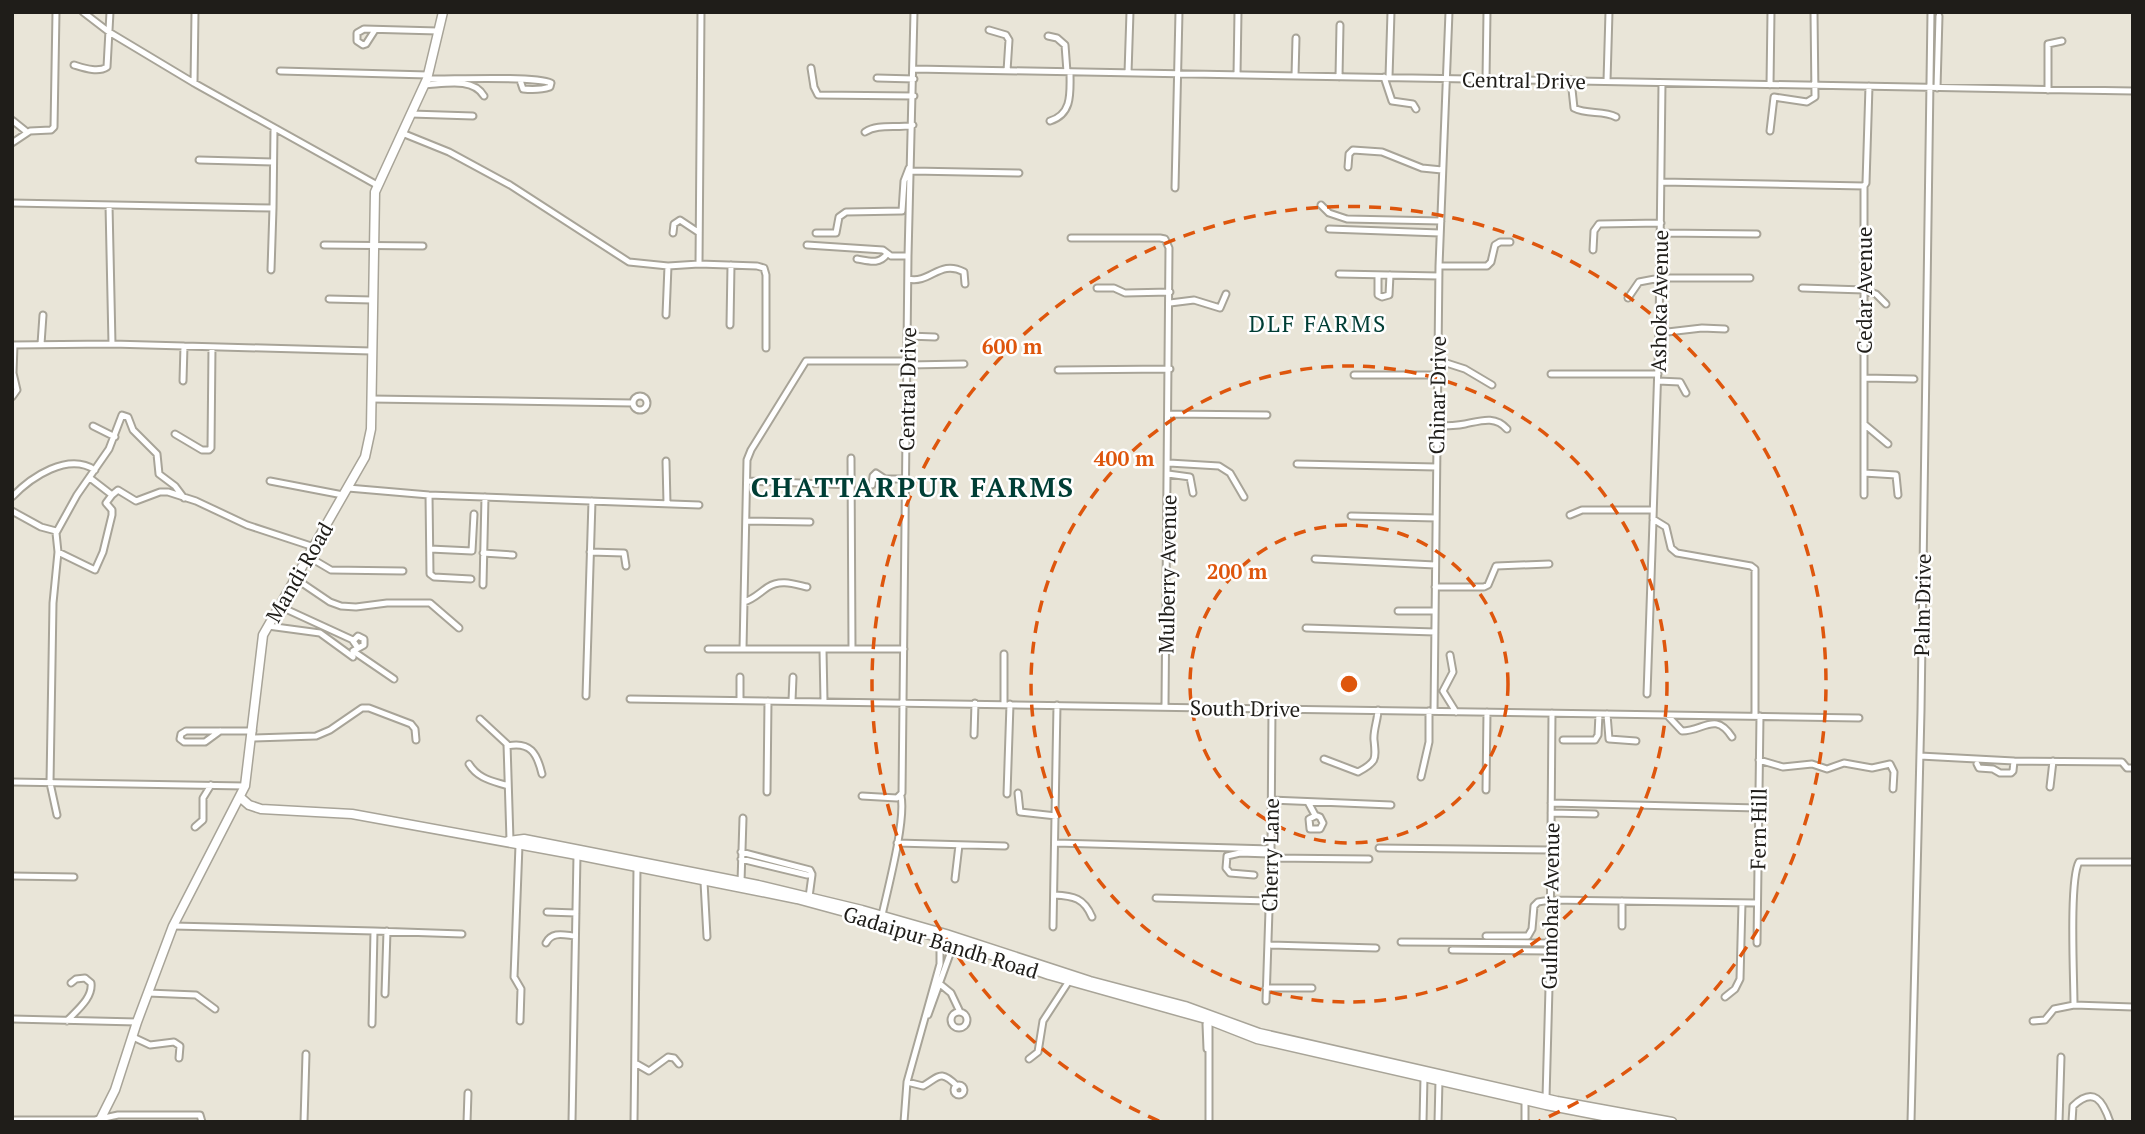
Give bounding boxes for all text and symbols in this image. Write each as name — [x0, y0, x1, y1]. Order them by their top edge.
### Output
street label: Central Drive — [1462, 65, 1586, 95]
street label: Cedar Avenue — [1850, 226, 1878, 354]
street label: Ashoka Avenue — [1644, 230, 1674, 372]
district label: DLF FARMS — [1249, 308, 1387, 339]
street label: Central Drive — [892, 327, 922, 451]
text: 600 m — [982, 332, 1043, 360]
street label: Chinar Drive — [1422, 336, 1452, 454]
text: 400 m — [1094, 444, 1155, 472]
district label: CHATTARPUR FARMS — [751, 468, 1075, 505]
street label: Mulberry Avenue — [1152, 494, 1182, 654]
street label: Mandi Road — [259, 517, 339, 627]
street label: Palm Drive — [1907, 553, 1937, 657]
text: 200 m — [1207, 557, 1268, 585]
centre of rings — [1337, 672, 1361, 696]
street label: South Drive — [1190, 693, 1300, 723]
street label: Fern Hill — [1743, 788, 1773, 870]
street label: Cherry Lane — [1255, 798, 1285, 912]
street label: Gulmohar Avenue — [1535, 822, 1565, 990]
street label: Gadaipur Bandh Road — [840, 899, 1042, 985]

